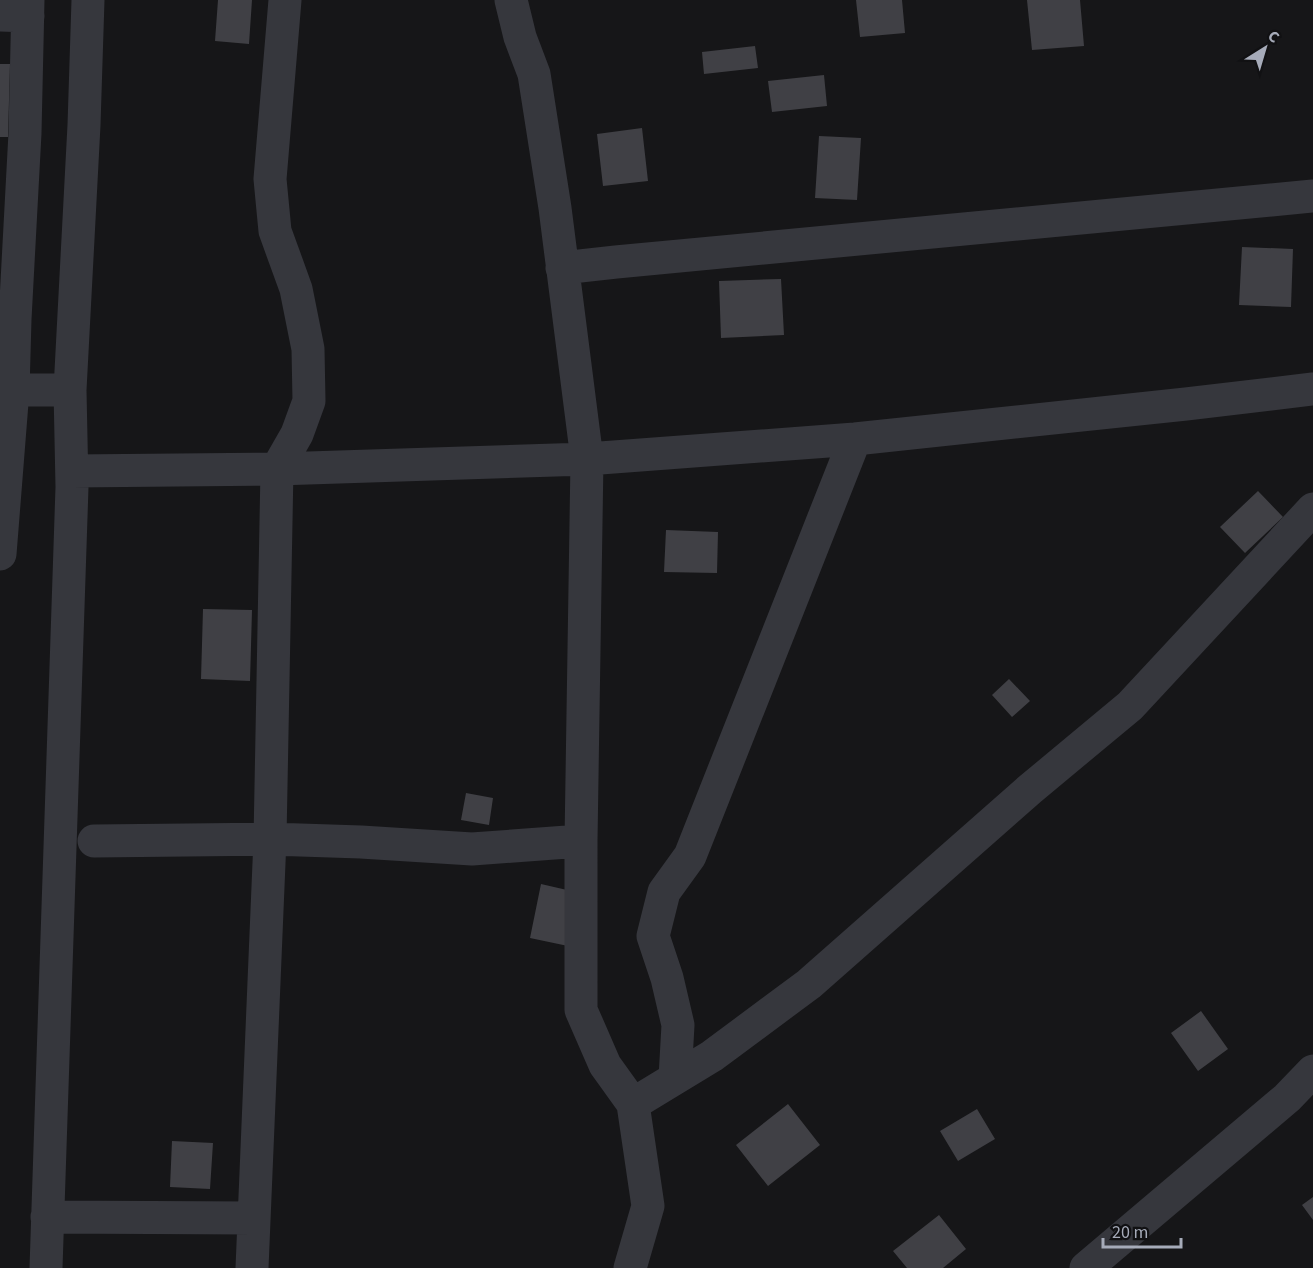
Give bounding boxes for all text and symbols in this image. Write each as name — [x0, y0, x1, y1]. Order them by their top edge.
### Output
north arrow — [1235, 18, 1295, 78]
text: С — [1263, 25, 1284, 48]
scale bar — [1103, 1211, 1181, 1249]
text: 20 m — [1112, 1220, 1148, 1245]

